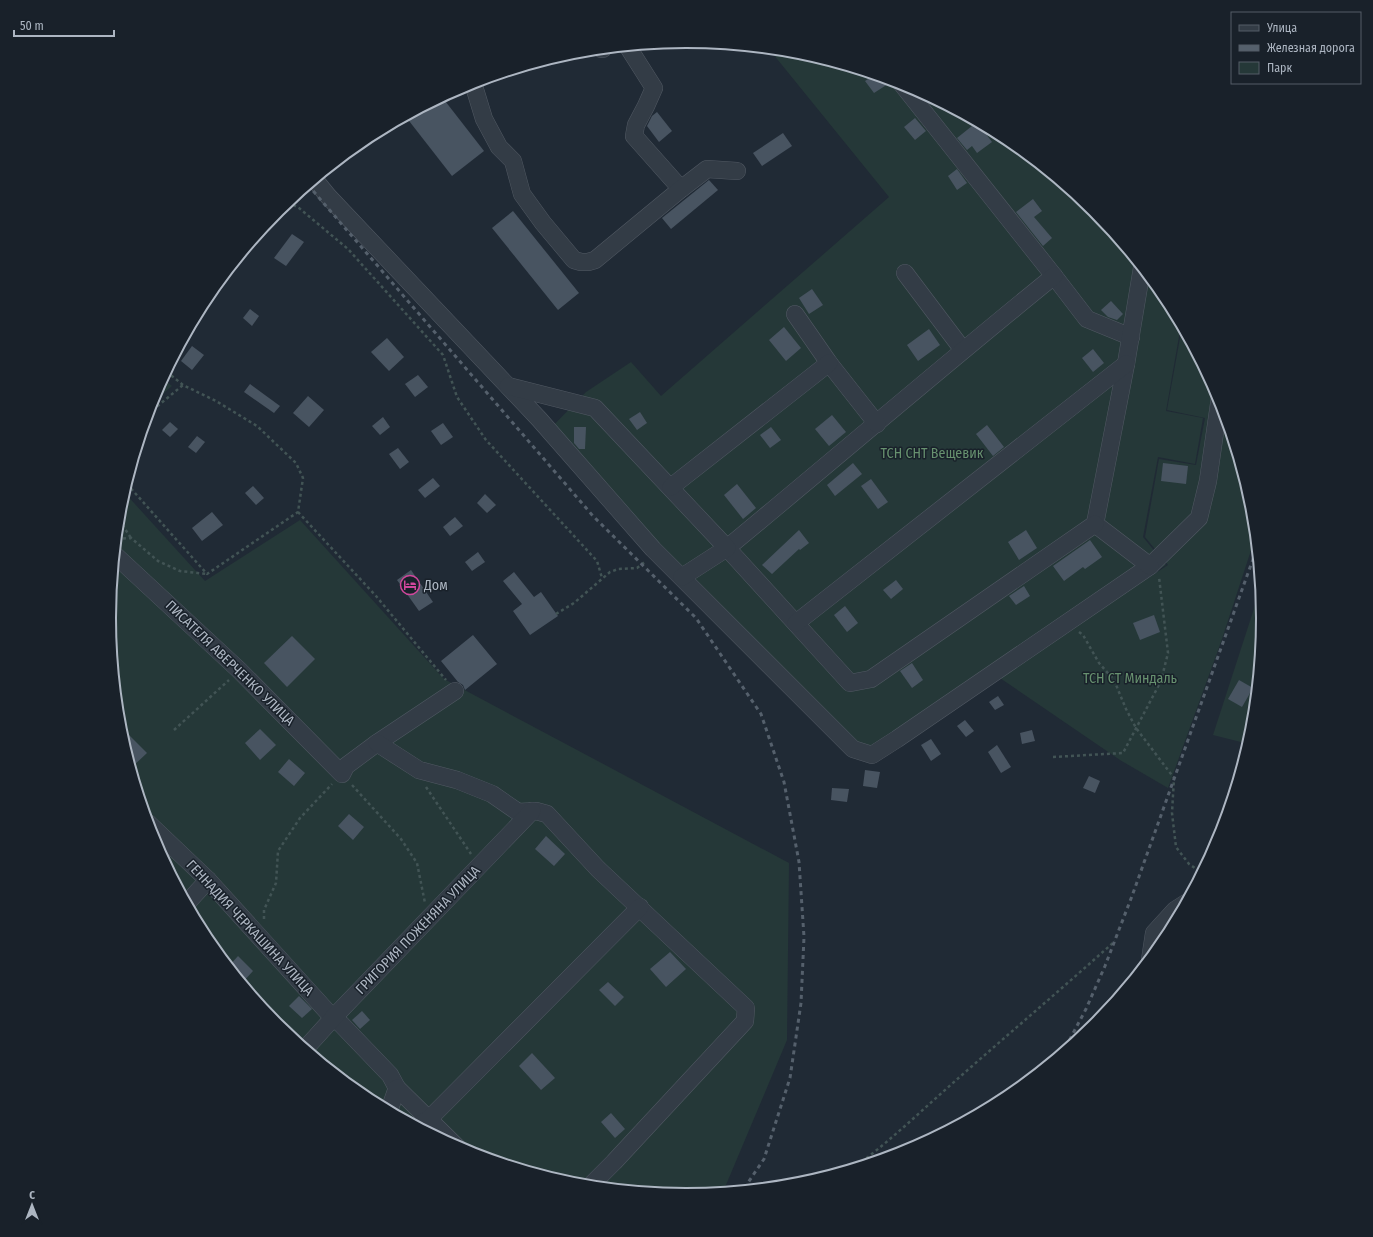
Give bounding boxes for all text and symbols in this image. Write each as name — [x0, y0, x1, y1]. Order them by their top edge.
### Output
scale bar — [14, 12, 114, 38]
legend — [1231, 12, 1361, 84]
text: 50 m — [20, 19, 44, 33]
text: Улица — [1266, 21, 1297, 35]
text: Железная дорога — [1267, 41, 1355, 55]
text: Парк — [1267, 61, 1293, 75]
park label: ТСН СНТ Вещевик — [881, 445, 984, 462]
hotel icon: Дом — [399, 574, 421, 596]
place label: Дом — [423, 577, 448, 594]
street label: ПИСАТЕЛЯ АВЕРЧЕНКО УЛИЦА — [162, 597, 299, 730]
park label: ТСН СТ Миндаль — [1083, 670, 1178, 687]
street label: ГЕННАДИЯ ЧЕРКАШИНА УЛИЦА — [183, 857, 318, 1000]
street label: ГРИГОРИЯ ПОЖЕНЯНА УЛИЦА — [352, 862, 484, 998]
north arrow — [12, 1185, 52, 1225]
text: С — [29, 1189, 35, 1202]

